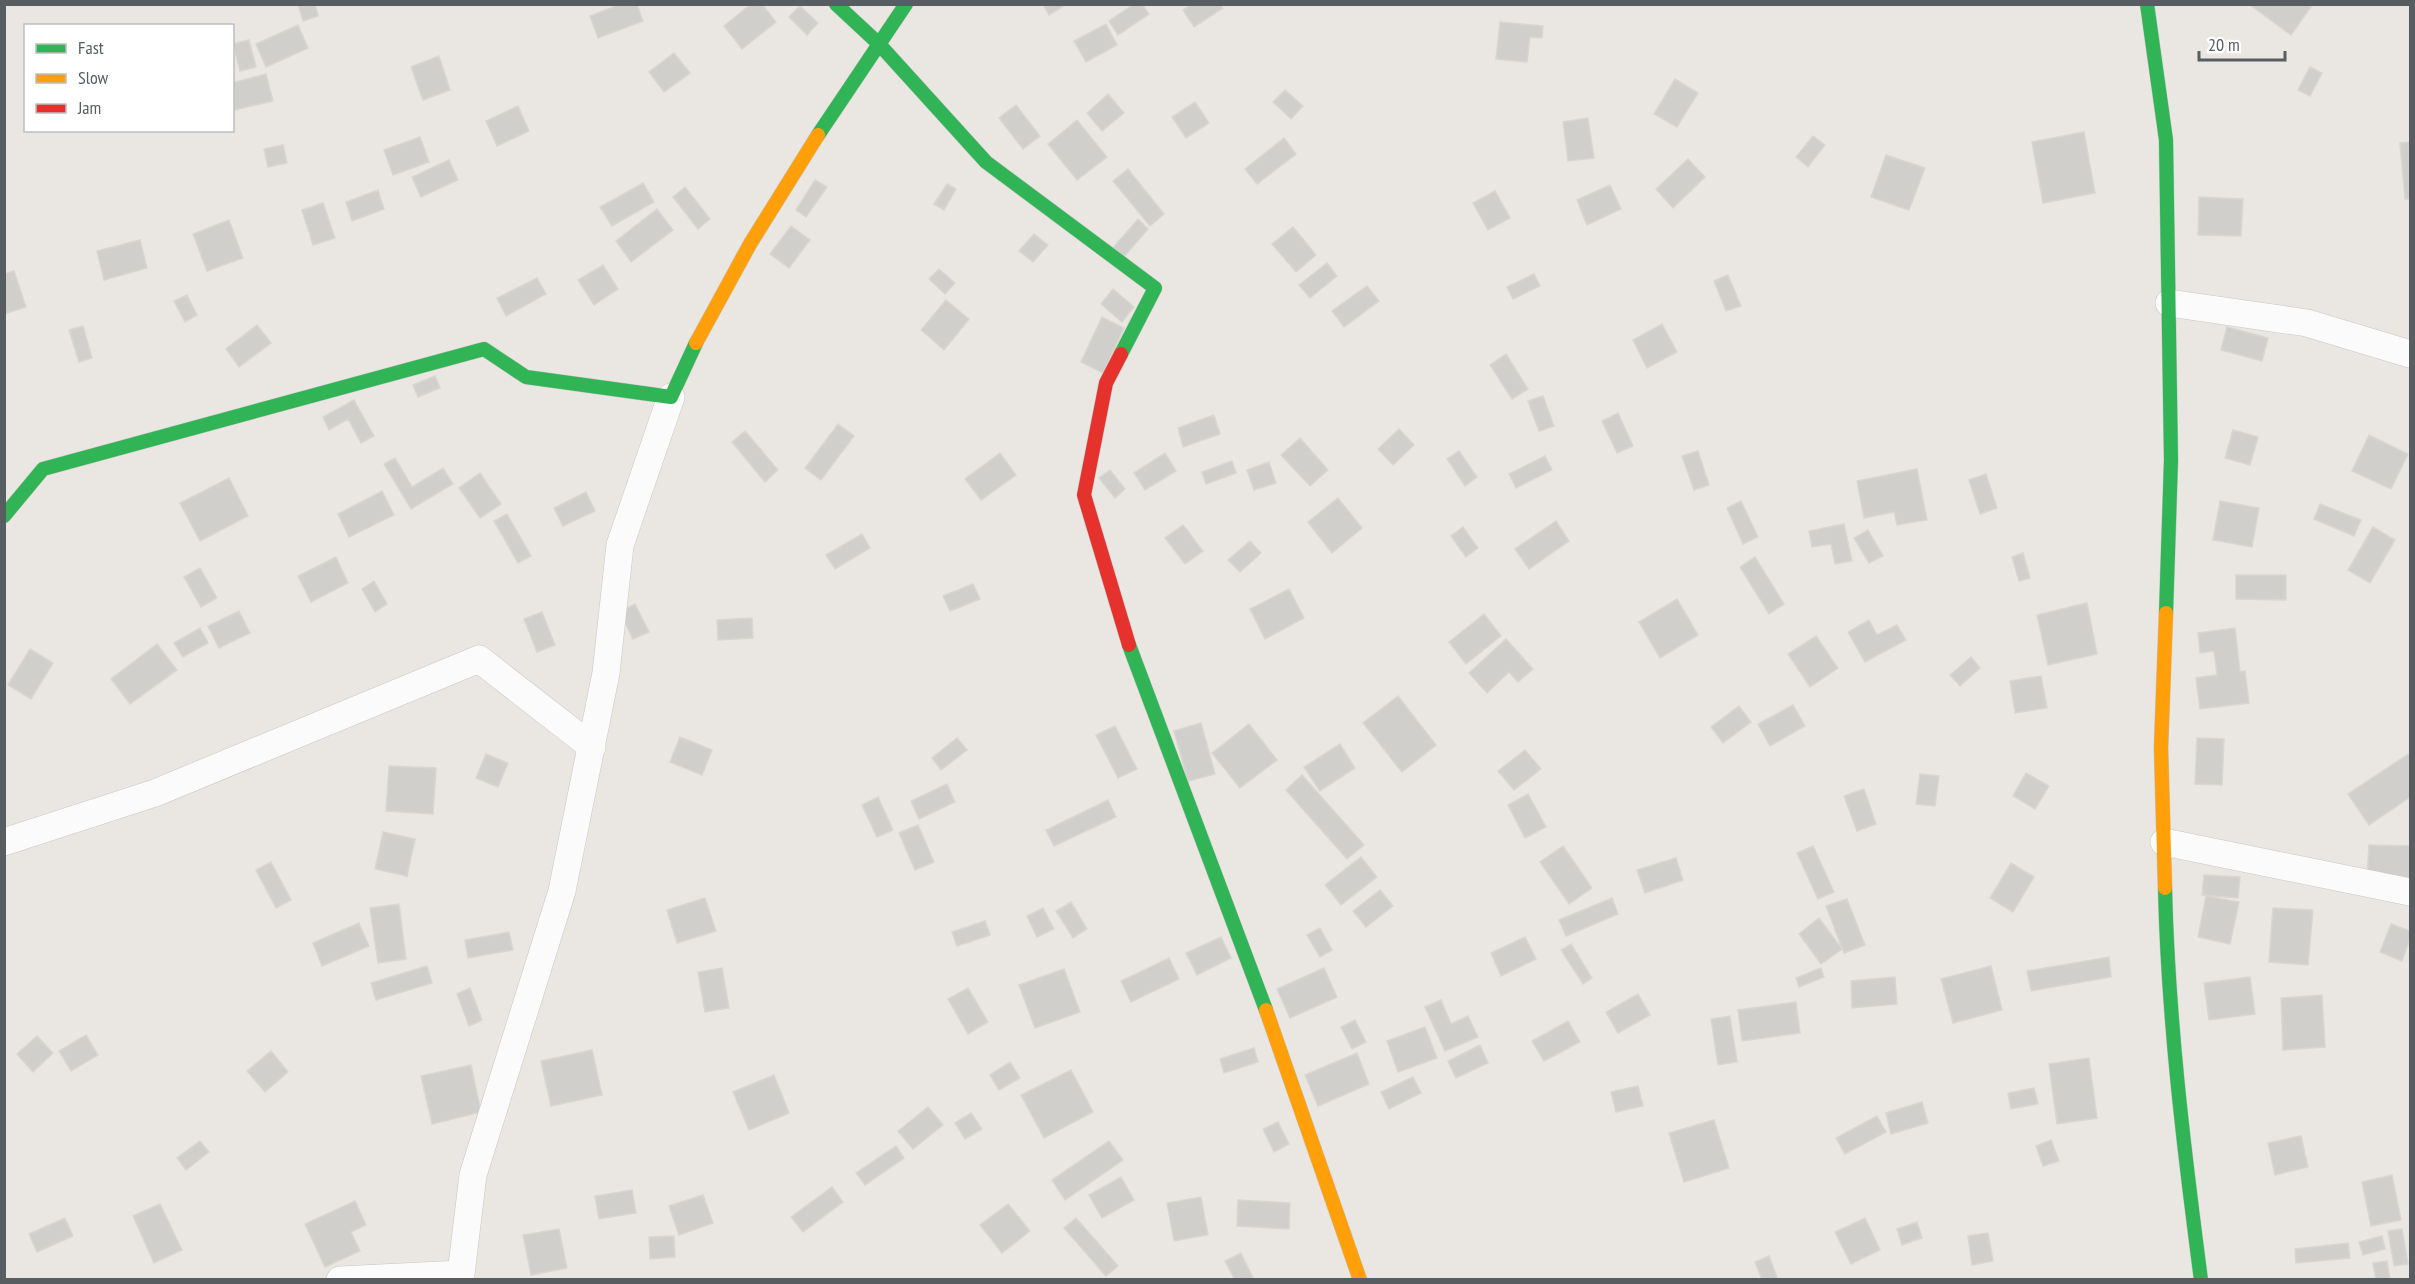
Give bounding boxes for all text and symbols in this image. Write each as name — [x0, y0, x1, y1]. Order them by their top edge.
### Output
legend — [24, 24, 234, 132]
scale bar — [2199, 24, 2284, 62]
text: 20 m — [2208, 33, 2240, 56]
text: Fast — [78, 36, 104, 59]
text: Slow — [78, 66, 109, 89]
text: Jam — [77, 96, 101, 119]

